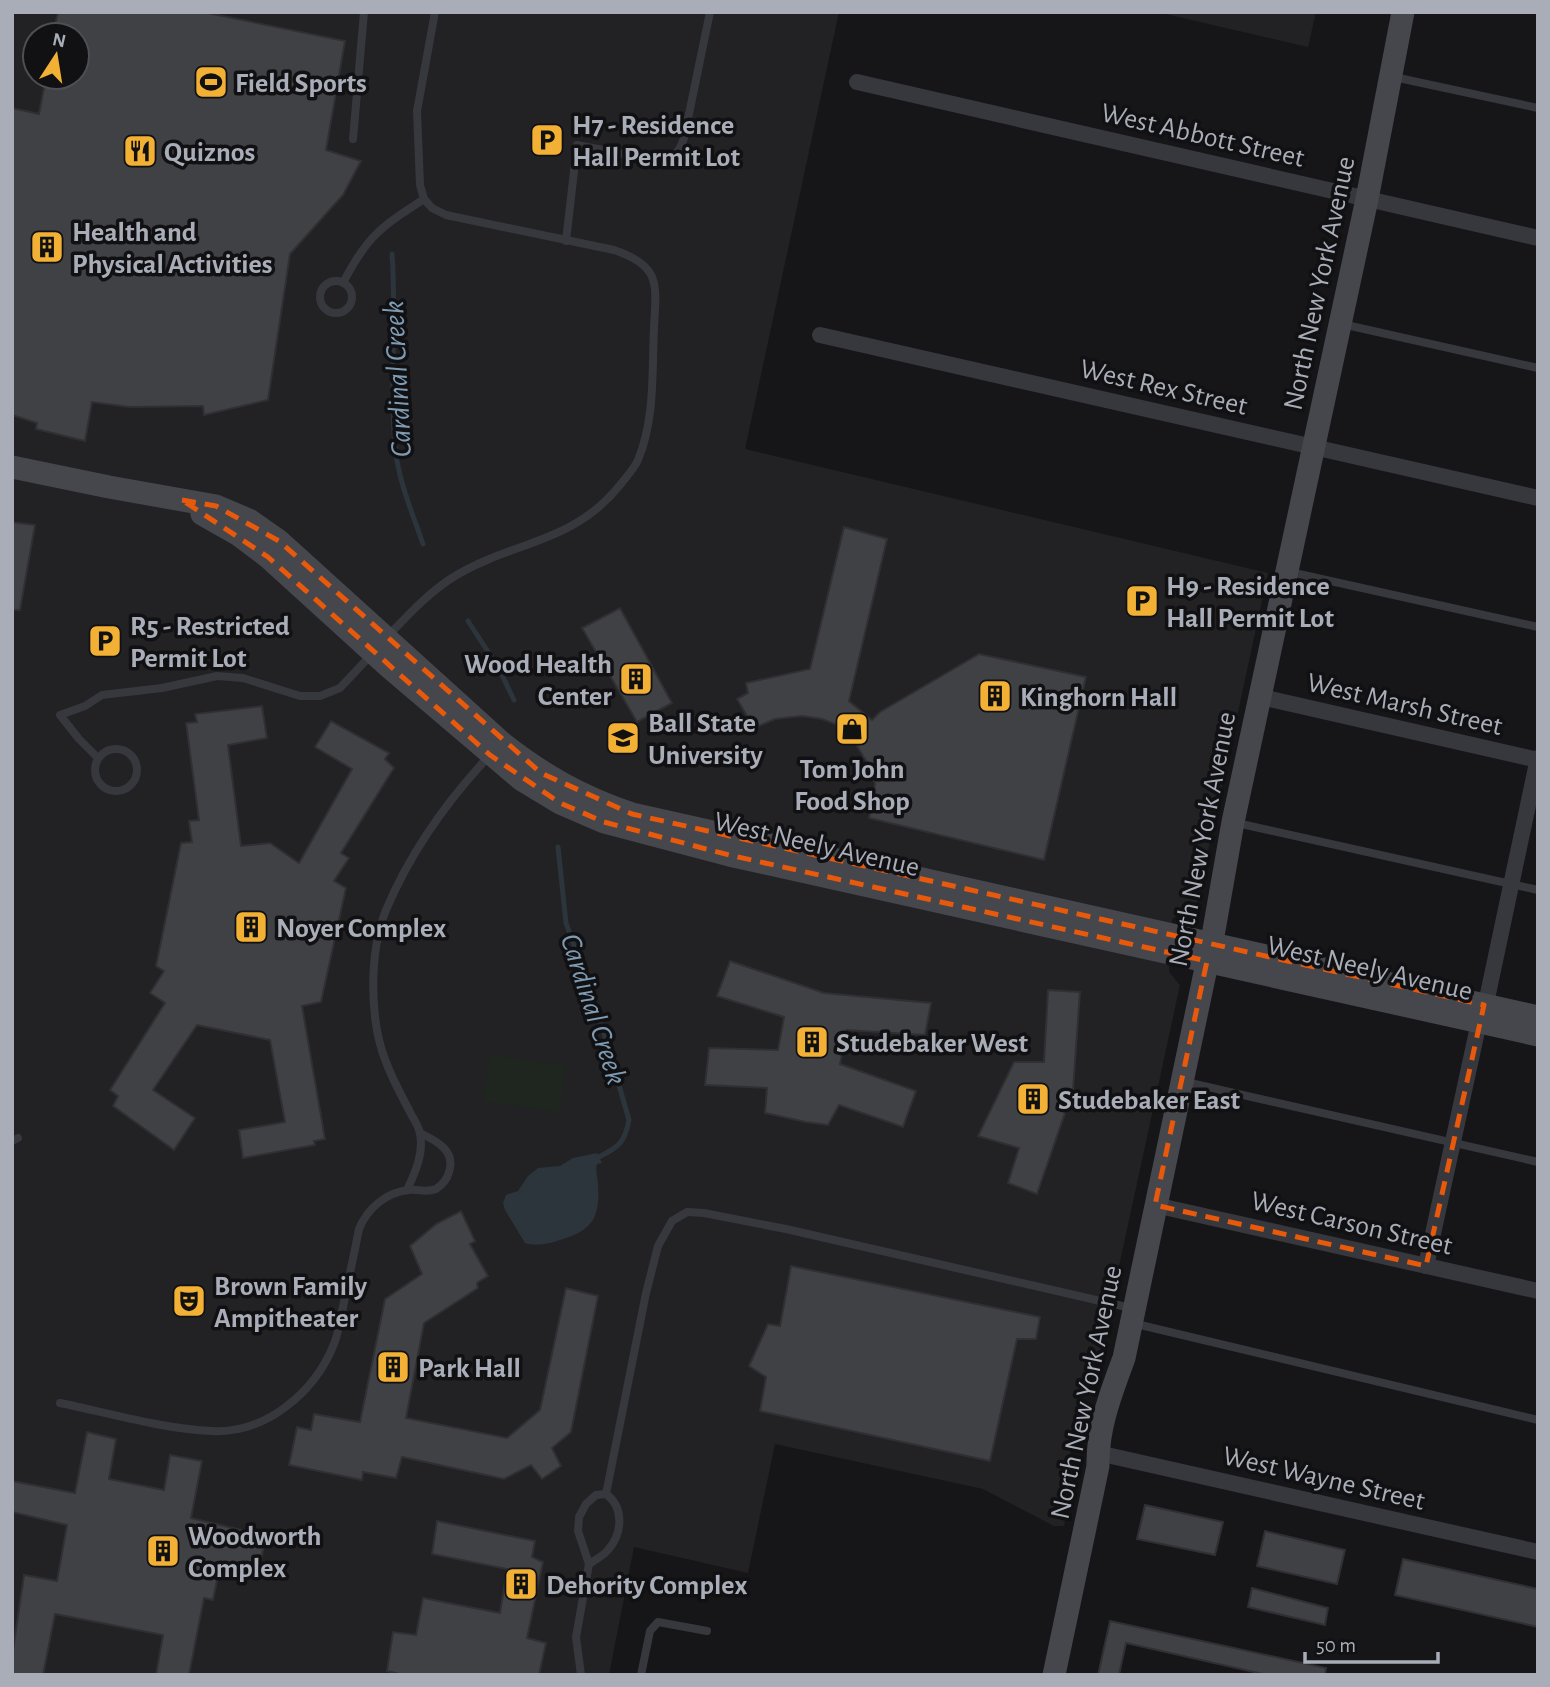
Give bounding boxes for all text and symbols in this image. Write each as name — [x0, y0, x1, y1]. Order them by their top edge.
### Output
north arrow — [21, 21, 91, 91]
text: N — [51, 30, 68, 52]
sports icon: Field Sports — [192, 63, 230, 101]
place label: Field Sports — [235, 70, 367, 98]
street label: West Abbott Street — [1098, 99, 1307, 173]
place label: H7 - Residence Hall Permit Lot — [572, 112, 740, 172]
parking icon: H7 - Residence Hall Permit Lot — [528, 121, 566, 159]
restaurant icon: Quiznos — [121, 132, 159, 170]
place label: Quiznos — [164, 139, 255, 167]
street label: North New York Avenue — [1279, 154, 1361, 413]
place label: Health and Physical Activities — [72, 219, 273, 279]
building icon: Health and Physical Activities — [28, 228, 66, 266]
water label: Cardinal Creek — [379, 300, 417, 458]
street label: West Rex Street — [1077, 355, 1250, 421]
place label: H9 - Residence Hall Permit Lot — [1166, 573, 1334, 633]
parking icon: H9 - Residence Hall Permit Lot — [1123, 582, 1161, 620]
place label: R5 - Restricted Permit Lot — [130, 613, 290, 673]
parking icon: R5 - Restricted Permit Lot — [86, 622, 124, 660]
place label: Wood Health Center — [464, 651, 612, 711]
building icon: Wood Health Center — [617, 660, 655, 698]
street label: West Marsh Street — [1304, 669, 1505, 741]
building icon: Kinghorn Hall — [976, 677, 1014, 715]
place label: Kinghorn Hall — [1020, 684, 1177, 712]
place label: Ball State University — [648, 710, 763, 770]
shop icon: Tom John Food Shop — [833, 710, 871, 748]
street label: North New York Avenue — [1165, 710, 1241, 969]
school or university icon: Ball State University — [604, 719, 642, 757]
place label: Tom John Food Shop — [794, 756, 910, 816]
street label: West Neely Avenue — [711, 808, 922, 882]
building icon: Noyer Complex — [232, 908, 270, 946]
place label: Noyer Complex — [276, 915, 446, 943]
water label: Cardinal Creek — [555, 930, 632, 1089]
street label: West Neely Avenue — [1264, 932, 1475, 1006]
building icon: Studebaker West — [793, 1023, 831, 1061]
place label: Studebaker West — [836, 1030, 1029, 1058]
building icon: Studebaker East — [1014, 1080, 1052, 1118]
place label: Studebaker East — [1058, 1087, 1241, 1115]
street label: West Carson Street — [1248, 1187, 1455, 1261]
street label: North New York Avenue — [1046, 1263, 1128, 1522]
place label: Brown Family Ampitheater — [214, 1273, 368, 1333]
theatre icon: Brown Family Ampitheater — [170, 1282, 208, 1320]
building icon: Park Hall — [374, 1348, 412, 1386]
place label: Park Hall — [418, 1355, 521, 1383]
street label: West Wayne Street — [1220, 1442, 1427, 1516]
place label: Woodworth Complex — [188, 1523, 321, 1583]
building icon: Woodworth Complex — [144, 1532, 182, 1570]
building icon: Dehority Complex — [502, 1565, 540, 1603]
place label: Dehority Complex — [546, 1572, 748, 1600]
scale bar — [1305, 1620, 1438, 1664]
text: 50 m — [1316, 1635, 1356, 1656]

